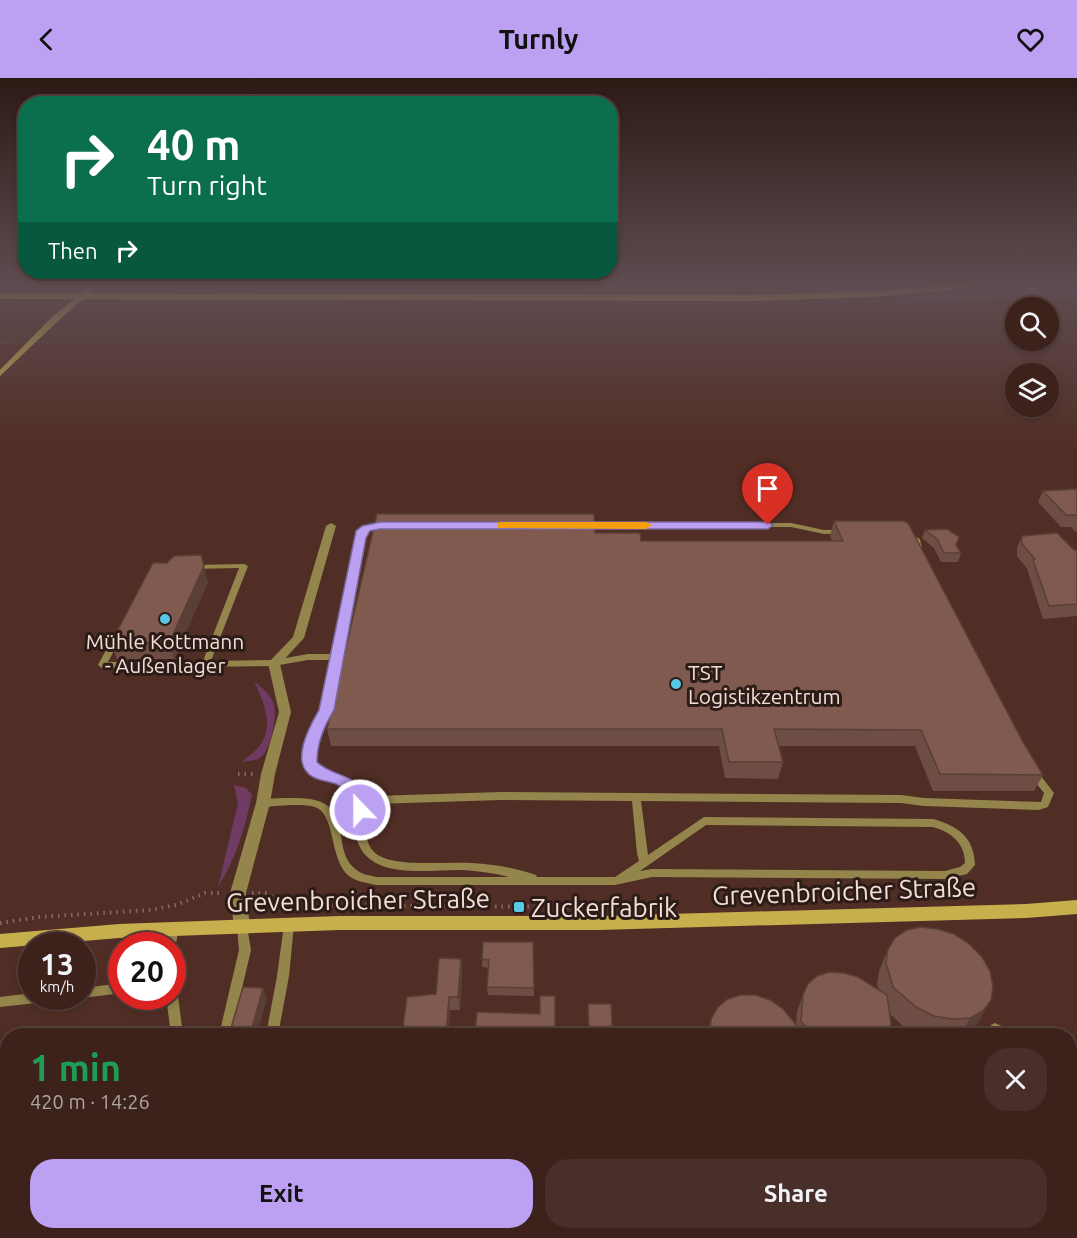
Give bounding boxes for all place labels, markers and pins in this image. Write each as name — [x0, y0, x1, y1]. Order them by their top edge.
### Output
pin — [742, 463, 793, 525]
marker: Mühle Kottmann - Außenlager — [158, 612, 172, 626]
place label: Mühle Kottmann - Außenlager — [86, 629, 244, 677]
place label: TST Logistikzentrum — [688, 660, 841, 708]
marker: TST Logistikzentrum — [669, 677, 683, 691]
place label: Zuckerfabrik — [531, 893, 677, 922]
marker: Zuckerfabrik — [512, 900, 526, 914]

